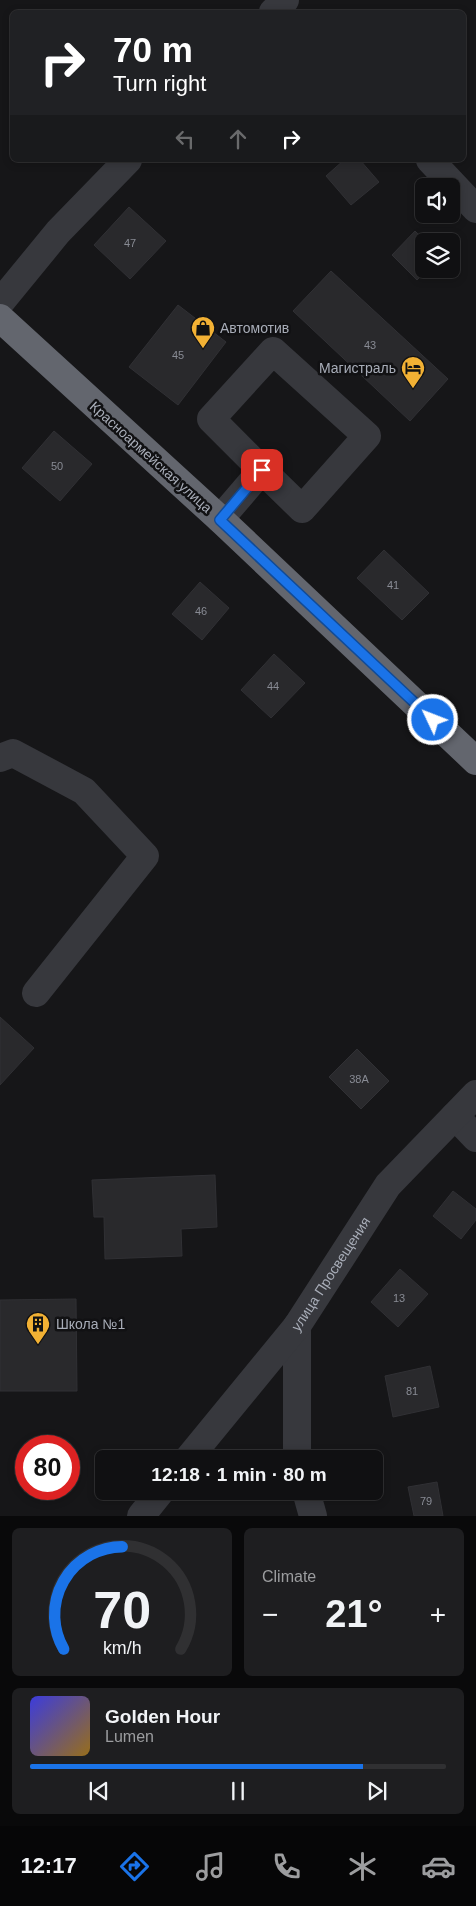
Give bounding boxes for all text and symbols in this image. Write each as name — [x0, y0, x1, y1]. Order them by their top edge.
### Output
icon: right — [30, 30, 95, 95]
text: 70 m — [113, 30, 193, 69]
text: Turn right — [113, 71, 206, 96]
icon: left — [171, 125, 199, 153]
icon: ahead — [224, 125, 252, 153]
icon: right — [277, 125, 305, 153]
map controls — [415, 178, 460, 278]
button: sound — [415, 178, 460, 223]
button: layers — [415, 233, 460, 278]
house number: 47 — [124, 237, 136, 249]
shop icon: Автомотив — [190, 315, 216, 349]
place label: Автомотив — [220, 320, 289, 336]
house number: 43 — [364, 339, 376, 351]
house number: 45 — [172, 349, 184, 361]
hotel icon: Магистраль — [400, 355, 426, 389]
place label: Магистраль — [319, 360, 396, 376]
street label: Красноармейская улица — [87, 398, 215, 516]
pin — [241, 449, 283, 491]
icon: arrive — [248, 456, 276, 484]
house number: 50 — [51, 460, 63, 472]
house number: 41 — [387, 579, 399, 591]
house number: 46 — [195, 605, 207, 617]
house number: 44 — [267, 680, 279, 692]
position arrow — [406, 693, 458, 745]
house number: 38А — [349, 1073, 369, 1085]
street label: улица Просвещения — [288, 1214, 373, 1334]
house number: 13 — [393, 1292, 405, 1304]
building icon: Школа №1 — [25, 1311, 51, 1345]
place label: Школа №1 — [56, 1316, 125, 1332]
house number: 81 — [406, 1385, 418, 1397]
speed limit sign: 80 — [15, 1435, 80, 1500]
text: 12:18 · 1 min · 80 m — [151, 1464, 327, 1485]
house number: 79 — [420, 1495, 432, 1507]
text: Climate — [262, 1568, 316, 1585]
text: 70 — [93, 1581, 151, 1639]
text: 21° — [325, 1593, 383, 1635]
text: − — [262, 1599, 278, 1630]
text: + — [430, 1599, 446, 1630]
text: km/h — [103, 1638, 141, 1658]
text: Golden Hour — [105, 1706, 220, 1727]
text: Lumen — [105, 1728, 154, 1745]
icon: previous — [85, 1777, 113, 1805]
icon: pause — [224, 1777, 252, 1805]
icon: next — [363, 1777, 391, 1805]
icon: directions — [117, 1849, 152, 1884]
icon: music — [193, 1849, 228, 1884]
icon: phone — [269, 1849, 304, 1884]
icon: climate — [345, 1849, 380, 1884]
icon: car — [421, 1849, 456, 1884]
text: 12:17 — [20, 1853, 77, 1878]

